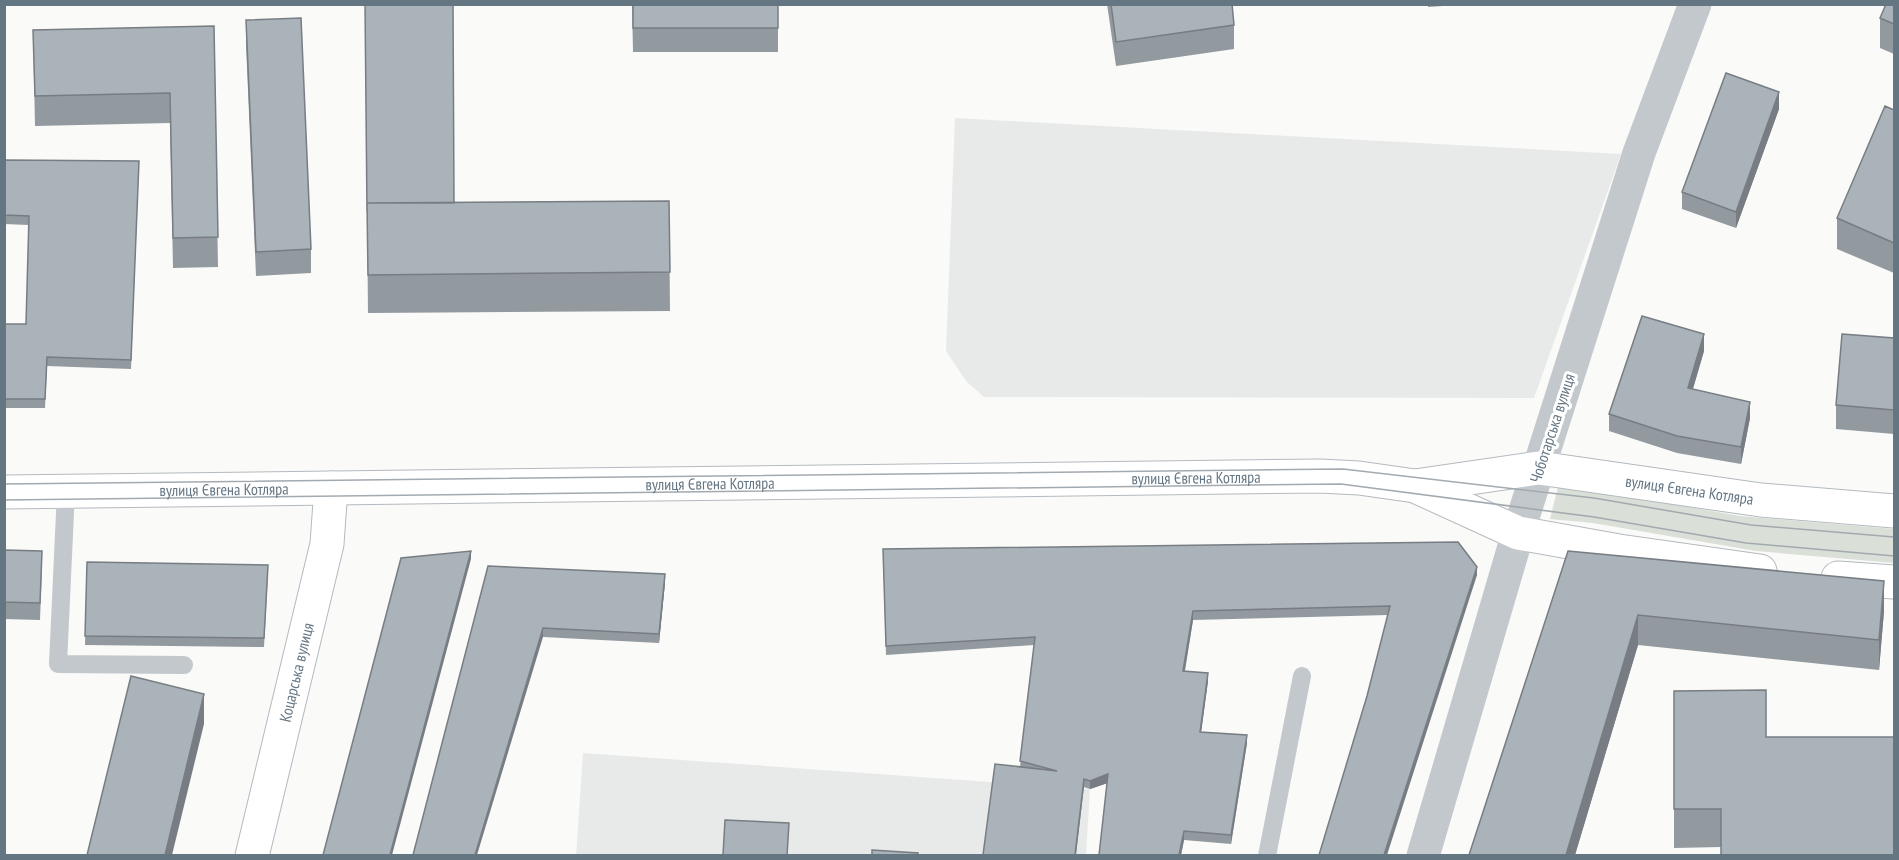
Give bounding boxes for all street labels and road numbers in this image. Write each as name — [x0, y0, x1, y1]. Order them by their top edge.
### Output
street label: Чоботарська вулиця — [1525, 371, 1579, 485]
street label: вулиця Євгена Котляра — [1131, 467, 1261, 488]
street label: вулиця Євгена Котляра — [1624, 471, 1755, 509]
street label: вулиця Євгена Котляра — [645, 473, 775, 494]
street label: вулиця Євгена Котляра — [159, 479, 289, 500]
street label: Коцарська вулиця — [275, 621, 318, 724]

